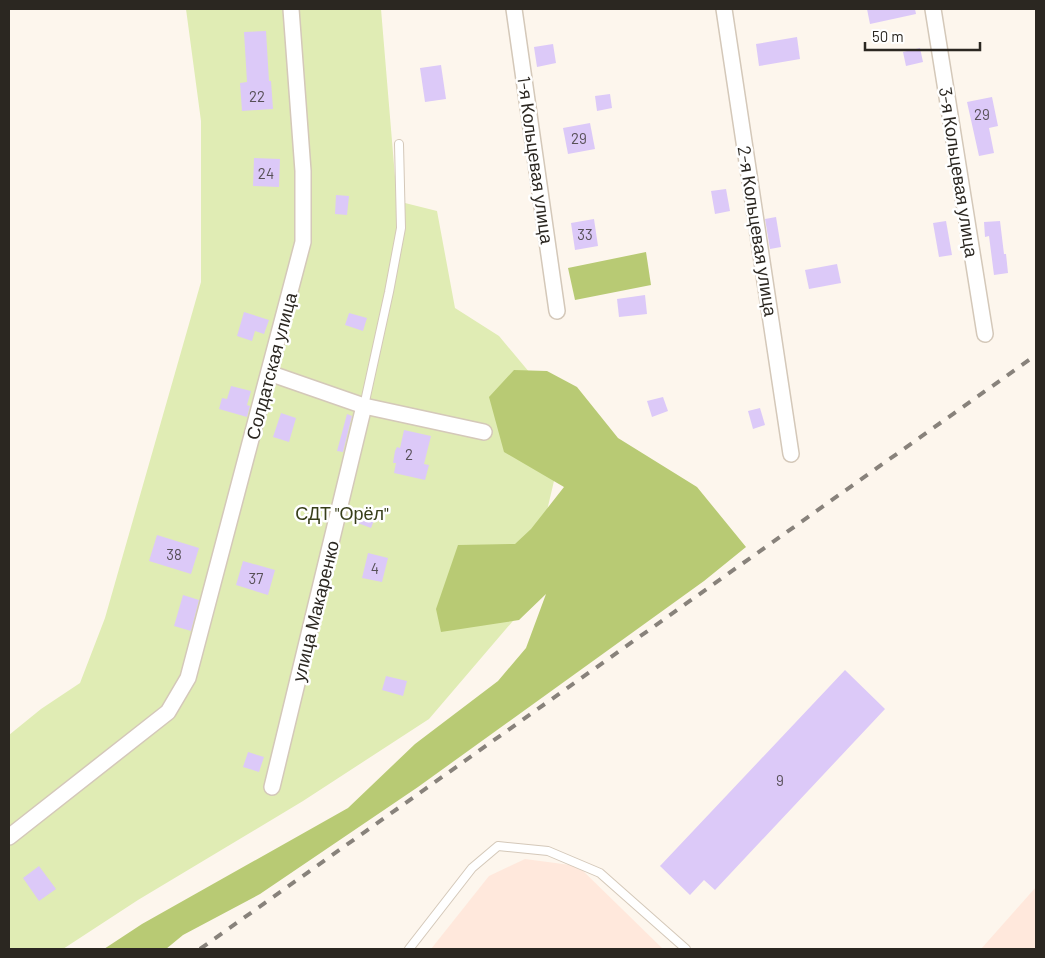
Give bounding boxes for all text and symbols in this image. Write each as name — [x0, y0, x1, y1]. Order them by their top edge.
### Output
scale bar — [865, 20, 980, 52]
text: 50 m — [872, 27, 904, 45]
street label: 1-я Кольцевая улица — [513, 75, 559, 246]
street label: 3-я Кольцевая улица — [935, 85, 983, 260]
house number: 22 — [249, 87, 265, 105]
house number: 29 — [974, 105, 990, 123]
house number: 29 — [571, 129, 587, 147]
street label: 2-я Кольцевая улица — [734, 144, 783, 319]
house number: 24 — [258, 164, 274, 182]
house number: 33 — [577, 225, 593, 243]
street label: Солдатская улица — [241, 289, 301, 442]
house number: 2 — [405, 445, 413, 463]
park label: СДТ "Орёл" — [295, 502, 389, 524]
street label: улица Макаренко — [287, 538, 343, 684]
house number: 38 — [166, 545, 182, 563]
house number: 4 — [371, 559, 379, 577]
house number: 37 — [249, 569, 263, 587]
house number: 9 — [776, 771, 784, 789]

